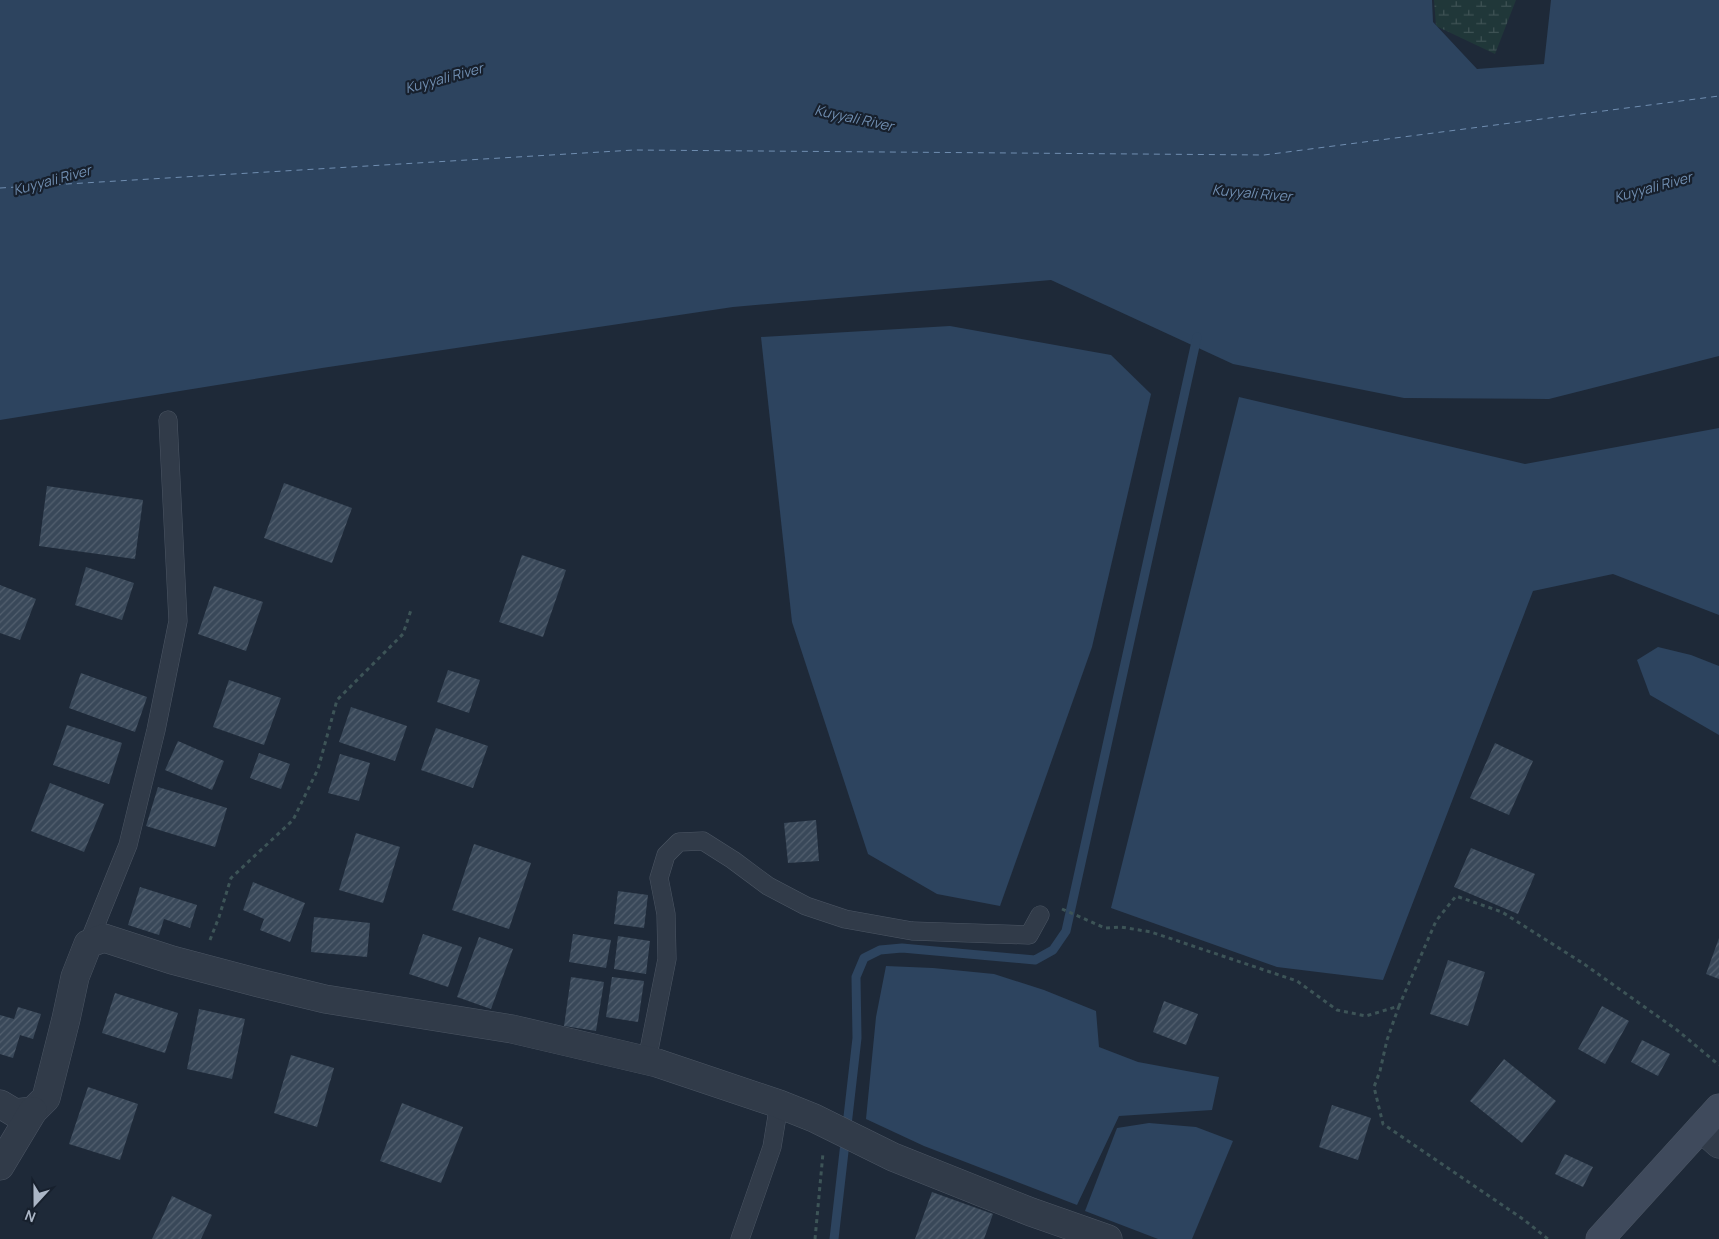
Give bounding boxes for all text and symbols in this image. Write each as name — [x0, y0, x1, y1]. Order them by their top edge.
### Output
water label: Kuyyali River — [403, 57, 487, 97]
water label: Kuyyali River — [813, 100, 897, 136]
water label: Kuyyali River — [11, 159, 95, 199]
water label: Kuyyali River — [1612, 166, 1696, 206]
water label: Kuyyali River — [1211, 180, 1295, 206]
north arrow — [10, 1179, 60, 1229]
text: N — [22, 1206, 38, 1227]

